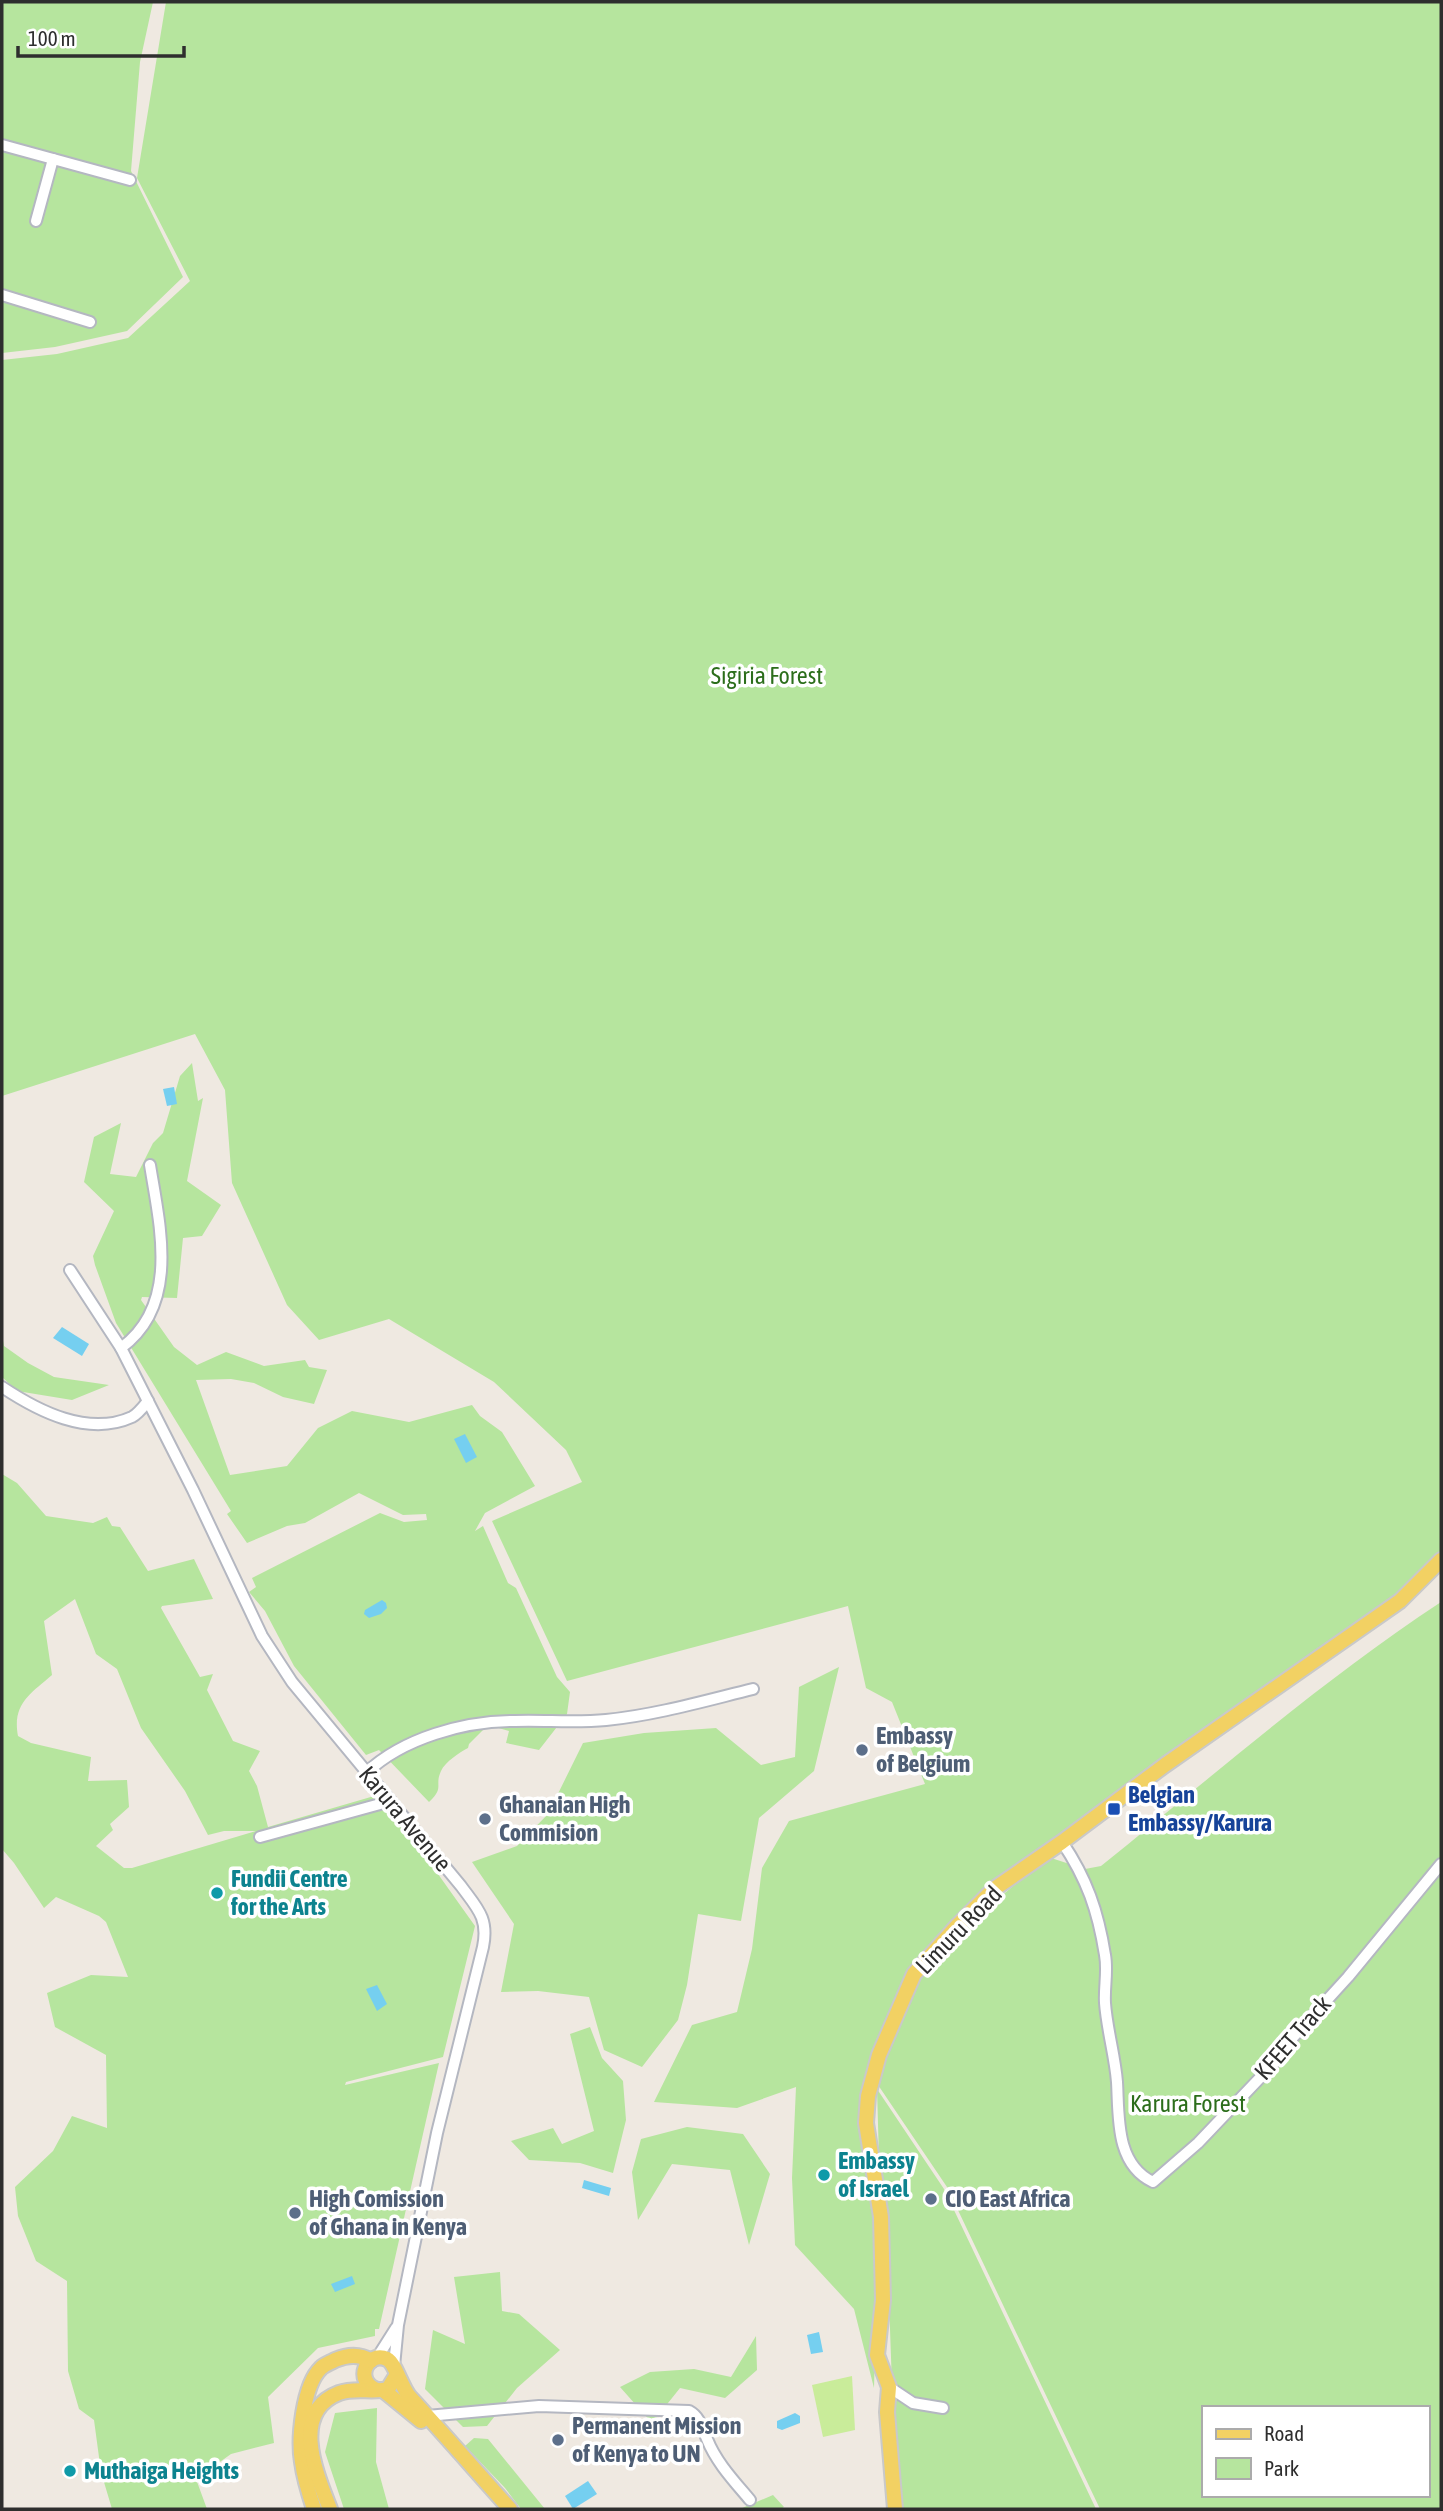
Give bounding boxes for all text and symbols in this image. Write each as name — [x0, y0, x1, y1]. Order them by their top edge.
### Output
scale bar — [18, 14, 184, 58]
text: 100 m — [28, 26, 76, 50]
park label: Sigiria Forest — [711, 662, 823, 689]
place label: Embassy of Belgium — [876, 1722, 970, 1777]
marker: Embassy of Belgium — [854, 1742, 870, 1758]
street label: Karura Avenue — [354, 1761, 457, 1877]
place label: Belgian Embassy/Karura — [1128, 1781, 1272, 1836]
place label: Ghanaian High Commision — [499, 1791, 630, 1846]
marker: Belgian Embassy/Karura — [1106, 1801, 1122, 1817]
marker: Ghanaian High Commision — [477, 1811, 493, 1827]
place label: Fundii Centre for the Arts — [230, 1865, 348, 1920]
street label: Limuru Road — [910, 1880, 1007, 1979]
marker: Fundii Centre for the Arts — [209, 1885, 225, 1901]
street label: KFEET Track — [1249, 1990, 1337, 2085]
park label: Karura Forest — [1130, 2090, 1246, 2117]
place label: Embassy of Israel — [838, 2147, 915, 2202]
marker: Embassy of Israel — [816, 2167, 832, 2183]
place label: High Comission of Ghana in Kenya — [309, 2185, 467, 2240]
place label: CIO East Africa — [945, 2185, 1070, 2212]
marker: CIO East Africa — [923, 2191, 939, 2207]
marker: High Comission of Ghana in Kenya — [287, 2205, 303, 2221]
legend — [1202, 2406, 1429, 2497]
place label: Permanent Mission of Kenya to UN — [572, 2412, 741, 2467]
text: Road — [1264, 2421, 1304, 2445]
marker: Permanent Mission of Kenya to UN — [550, 2432, 566, 2448]
text: Park — [1264, 2456, 1299, 2480]
place label: Muthaiga Heights — [84, 2457, 239, 2484]
marker: Muthaiga Heights — [62, 2463, 78, 2479]

